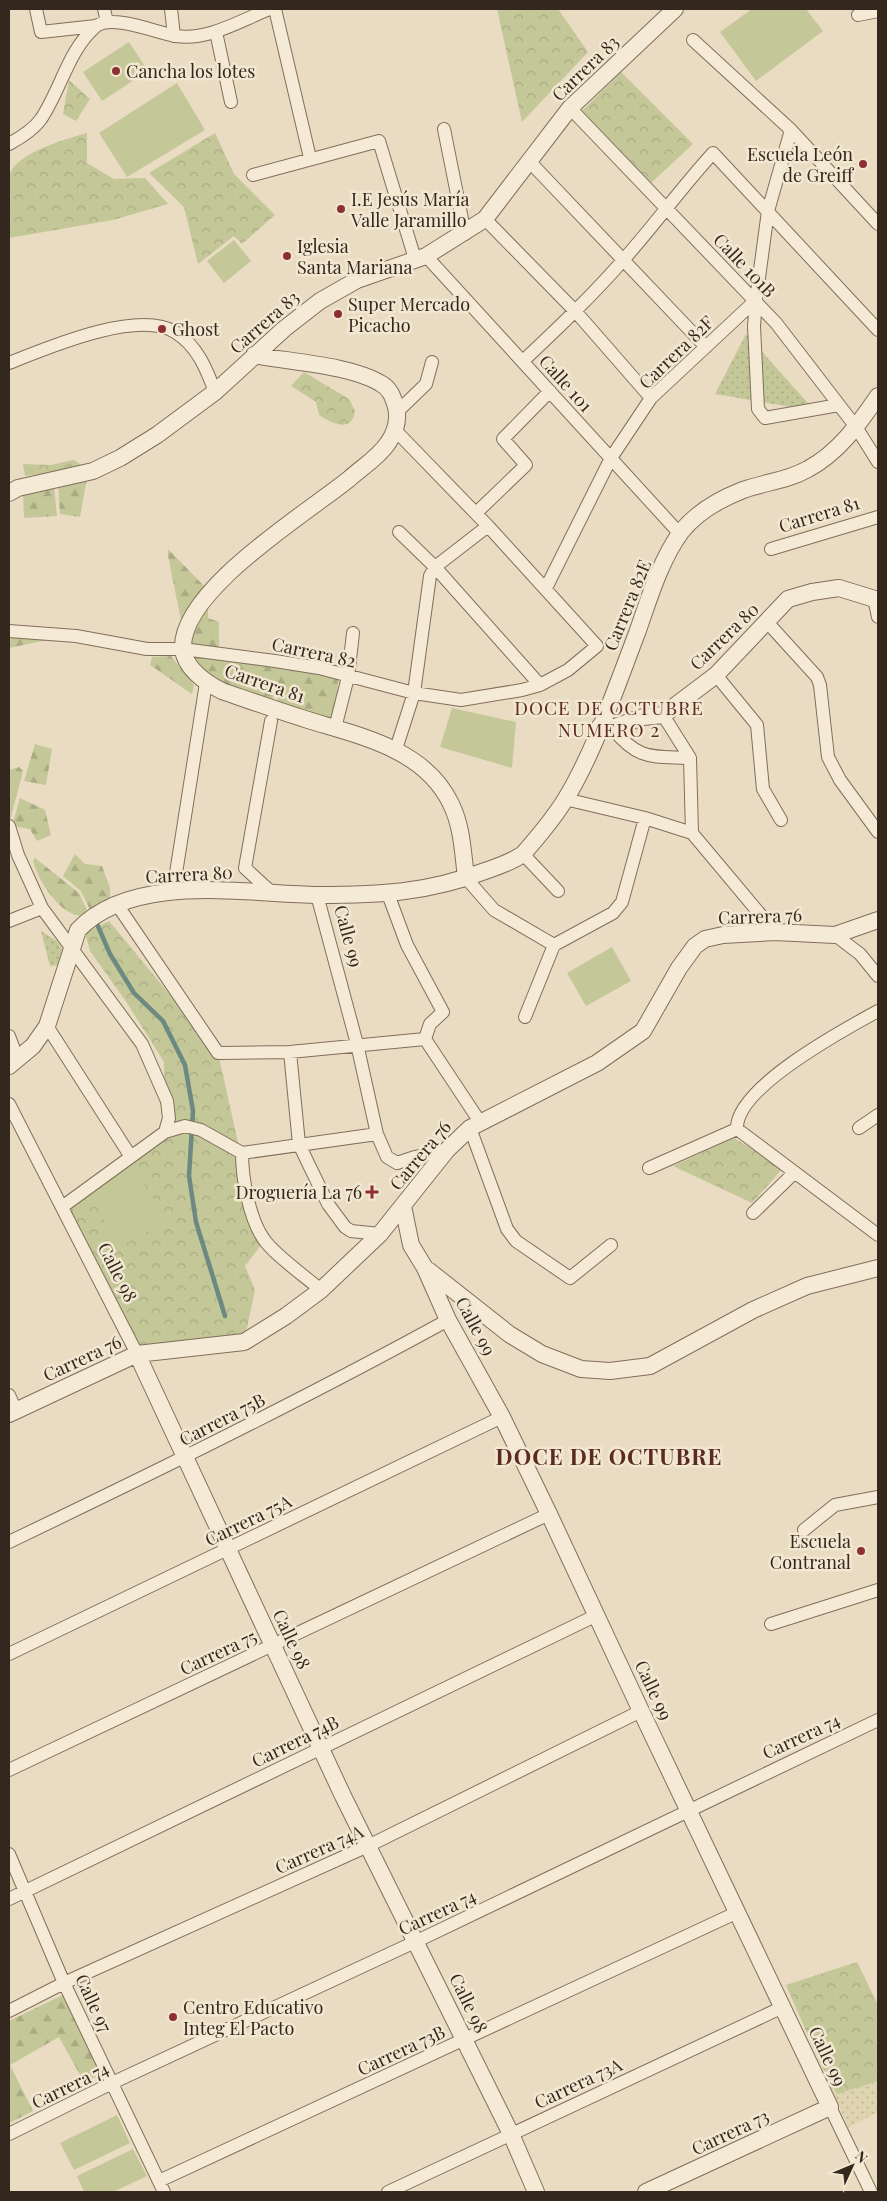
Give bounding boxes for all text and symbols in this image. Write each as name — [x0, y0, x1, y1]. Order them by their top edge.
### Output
street label: Carrera 83 — [546, 30, 624, 106]
place label: Cancha los lotes — [126, 59, 255, 83]
marker: Cancha los lotes — [110, 65, 122, 77]
place label: Escuela León de Greiff — [747, 142, 854, 187]
marker: Escuela León de Greiff — [857, 158, 869, 170]
place label: I.E Jesús María Valle Jaramillo — [350, 187, 470, 232]
marker: I.E Jesús María Valle Jaramillo — [335, 203, 347, 215]
street label: Calle 101B — [708, 228, 782, 302]
place label: Iglesia Santa Mariana — [297, 234, 413, 279]
marker: Iglesia Santa Mariana — [281, 250, 293, 262]
street label: Carrera 83 — [224, 285, 304, 359]
place label: Super Mercado Picacho — [348, 292, 470, 337]
marker: Super Mercado Picacho — [332, 308, 344, 320]
street label: Carrera 82F — [633, 310, 719, 394]
place label: Ghost — [172, 317, 220, 341]
marker: Ghost — [156, 323, 168, 335]
street label: Calle 101 — [534, 349, 598, 417]
street label: Carrera 81 — [776, 490, 863, 538]
street label: Carrera 82E — [598, 556, 656, 654]
street label: Carrera 80 — [684, 597, 764, 675]
street label: Carrera 82 — [270, 631, 358, 673]
street label: Carrera 81 — [222, 658, 309, 708]
district label: DOCE DE OCTUBRE NUMERO 2 — [514, 694, 704, 742]
street label: Carrera 80 — [145, 860, 233, 888]
street label: Calle 99 — [329, 902, 369, 970]
street label: Carrera 76 — [718, 903, 802, 929]
street label: Carrera 76 — [384, 1115, 456, 1195]
place label: Droguería La 76 — [235, 1180, 362, 1204]
marker: Droguería La 76 — [366, 1186, 378, 1198]
street label: Calle 98 — [93, 1238, 143, 1306]
street label: Calle 99 — [451, 1292, 501, 1360]
street label: Carrera 76 — [39, 1329, 125, 1387]
street label: Carrera 75B — [175, 1387, 269, 1451]
district label: DOCE DE OCTUBRE — [496, 1441, 722, 1471]
street label: Carrera 75A — [201, 1488, 296, 1551]
place label: Escuela Contranal — [770, 1529, 851, 1574]
marker: Escuela Contranal — [855, 1545, 867, 1557]
street label: Calle 98 — [268, 1605, 316, 1673]
street label: Carrera 75 — [176, 1624, 260, 1680]
street label: Calle 99 — [630, 1656, 678, 1724]
street label: Carrera 74 — [758, 1708, 844, 1764]
street label: Carrera 74B — [247, 1710, 343, 1772]
street label: Carrera 74A — [271, 1819, 368, 1879]
street label: Carrera 74 — [394, 1884, 480, 1940]
street label: Calle 98 — [444, 1969, 494, 2037]
street label: Calle 97 — [70, 1970, 118, 2037]
place label: Centro Educativo Integ El Pacto — [183, 1995, 323, 2040]
marker: Centro Educativo Integ El Pacto — [167, 2011, 179, 2023]
street label: Carrera 73B — [353, 2019, 449, 2081]
street label: Calle 99 — [804, 2022, 852, 2090]
street label: Carrera 73A — [530, 2052, 626, 2114]
street label: Carrera 74 — [27, 2056, 113, 2114]
street label: Carrera 73 — [687, 2104, 773, 2160]
north arrow — [827, 2141, 877, 2191]
text: N — [851, 2146, 872, 2167]

